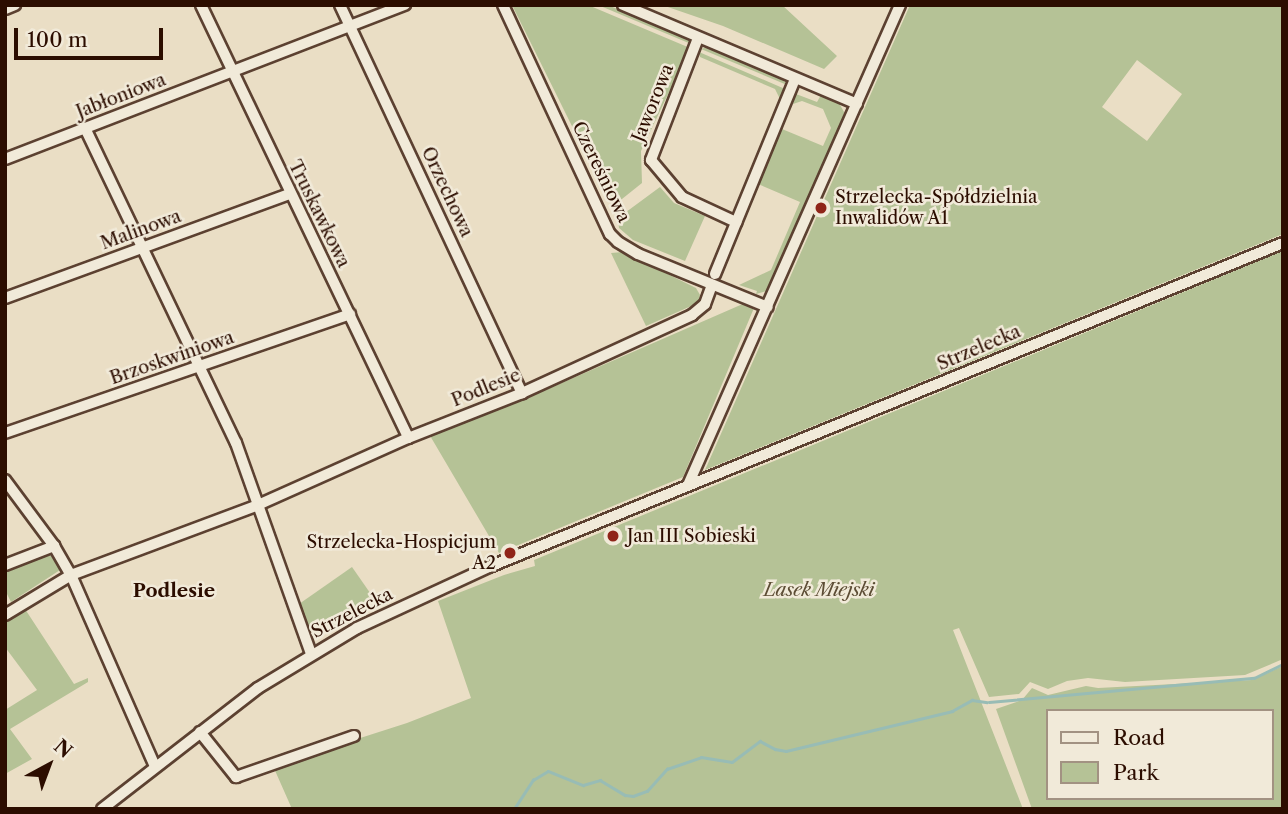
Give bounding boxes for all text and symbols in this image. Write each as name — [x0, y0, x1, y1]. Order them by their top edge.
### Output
scale bar — [18, 14, 166, 58]
text: 100 m — [27, 27, 88, 52]
street label: Jaworowa — [628, 61, 678, 145]
street label: Jabłoniowa — [73, 69, 169, 123]
street label: Czereśniowa — [567, 118, 635, 226]
street label: Orzechowa — [417, 143, 477, 241]
street label: Truskawkowa — [284, 157, 354, 271]
place label: Strzelecka-Spółdzielnia Inwalidów A1 — [835, 187, 1037, 230]
marker: Strzelecka-Spółdzielnia Inwalidów A1 — [813, 200, 829, 216]
street label: Malinowa — [98, 205, 184, 255]
street label: Strzelecka — [934, 321, 1024, 375]
street label: Brzoskwiniowa — [107, 327, 237, 389]
street label: Podlesie — [448, 364, 524, 412]
place label: Jan III Sobieski — [627, 525, 756, 547]
marker: Jan III Sobieski — [605, 528, 621, 544]
place label: Strzelecka-Hospicjum A2 — [307, 532, 496, 574]
marker: Strzelecka-Hospicjum A2 — [502, 545, 518, 561]
park label: Lasek Miejski — [764, 579, 874, 601]
district label: Podlesie — [133, 580, 215, 602]
street label: Strzelecka — [308, 583, 396, 643]
legend — [1046, 709, 1274, 800]
text: Road — [1113, 725, 1165, 750]
north arrow — [14, 730, 84, 800]
text: N — [49, 735, 77, 763]
text: Park — [1113, 760, 1159, 785]

